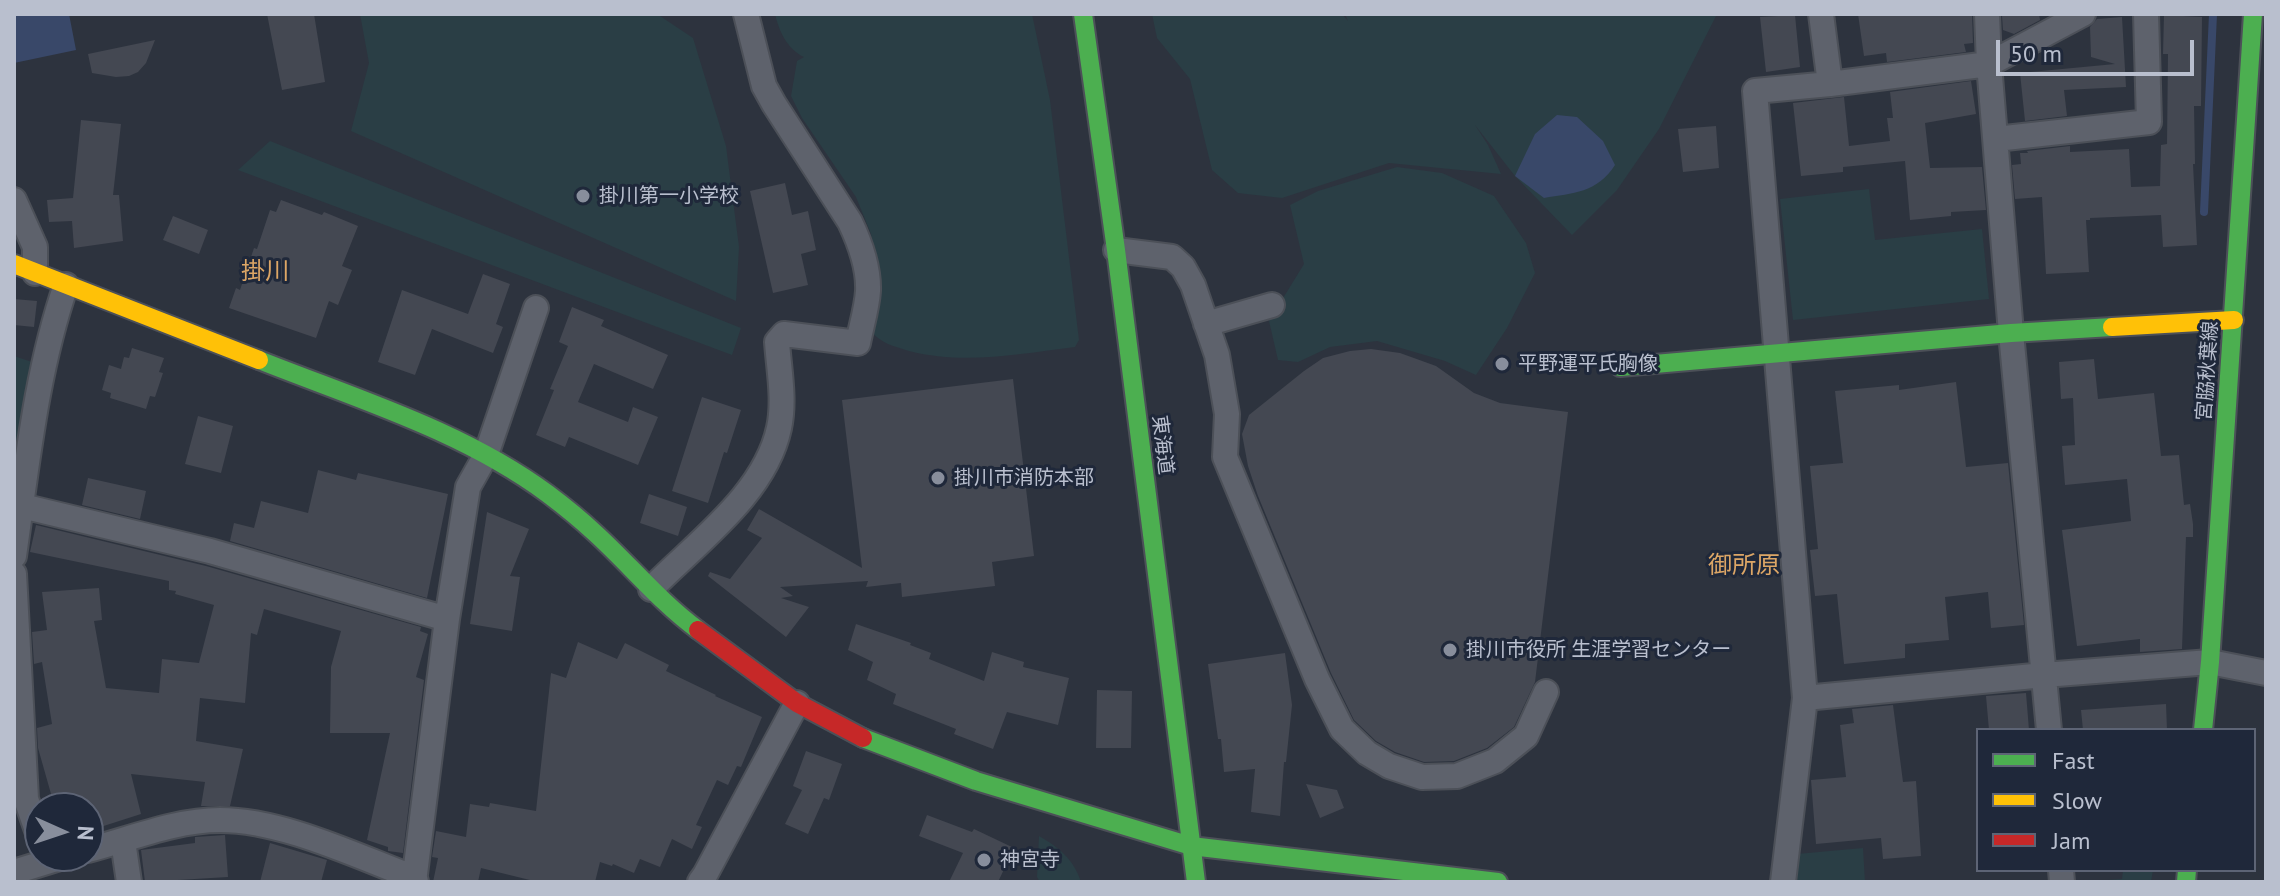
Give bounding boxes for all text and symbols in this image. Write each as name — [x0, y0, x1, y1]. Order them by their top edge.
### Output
scale bar — [2000, 24, 2198, 74]
text: 50 m — [2010, 38, 2062, 69]
place label: 掛川第一小学校 — [599, 184, 739, 208]
marker: 掛川第一小学校 — [574, 187, 592, 205]
district label: 掛川 — [241, 258, 289, 286]
street label: 宮脇秋葉線 — [2193, 320, 2223, 422]
place label: 平野運平氏胸像 — [1518, 352, 1658, 376]
marker: 平野運平氏胸像 — [1493, 355, 1511, 373]
street label: 東海道 — [1146, 414, 1178, 476]
place label: 掛川市消防本部 — [954, 466, 1094, 490]
marker: 掛川市消防本部 — [929, 469, 947, 487]
district label: 御所原 — [1708, 552, 1780, 580]
place label: 掛川市役所 生涯学習センター — [1466, 638, 1731, 662]
marker: 掛川市役所 生涯学習センター — [1441, 641, 1459, 659]
legend — [1976, 728, 2256, 872]
text: Fast — [2052, 745, 2095, 776]
text: Slow — [2052, 785, 2102, 816]
north arrow — [24, 792, 104, 872]
text: N — [72, 825, 100, 841]
text: Jam — [2052, 825, 2090, 856]
place label: 神宮寺 — [1000, 848, 1060, 872]
marker: 神宮寺 — [975, 851, 993, 869]

